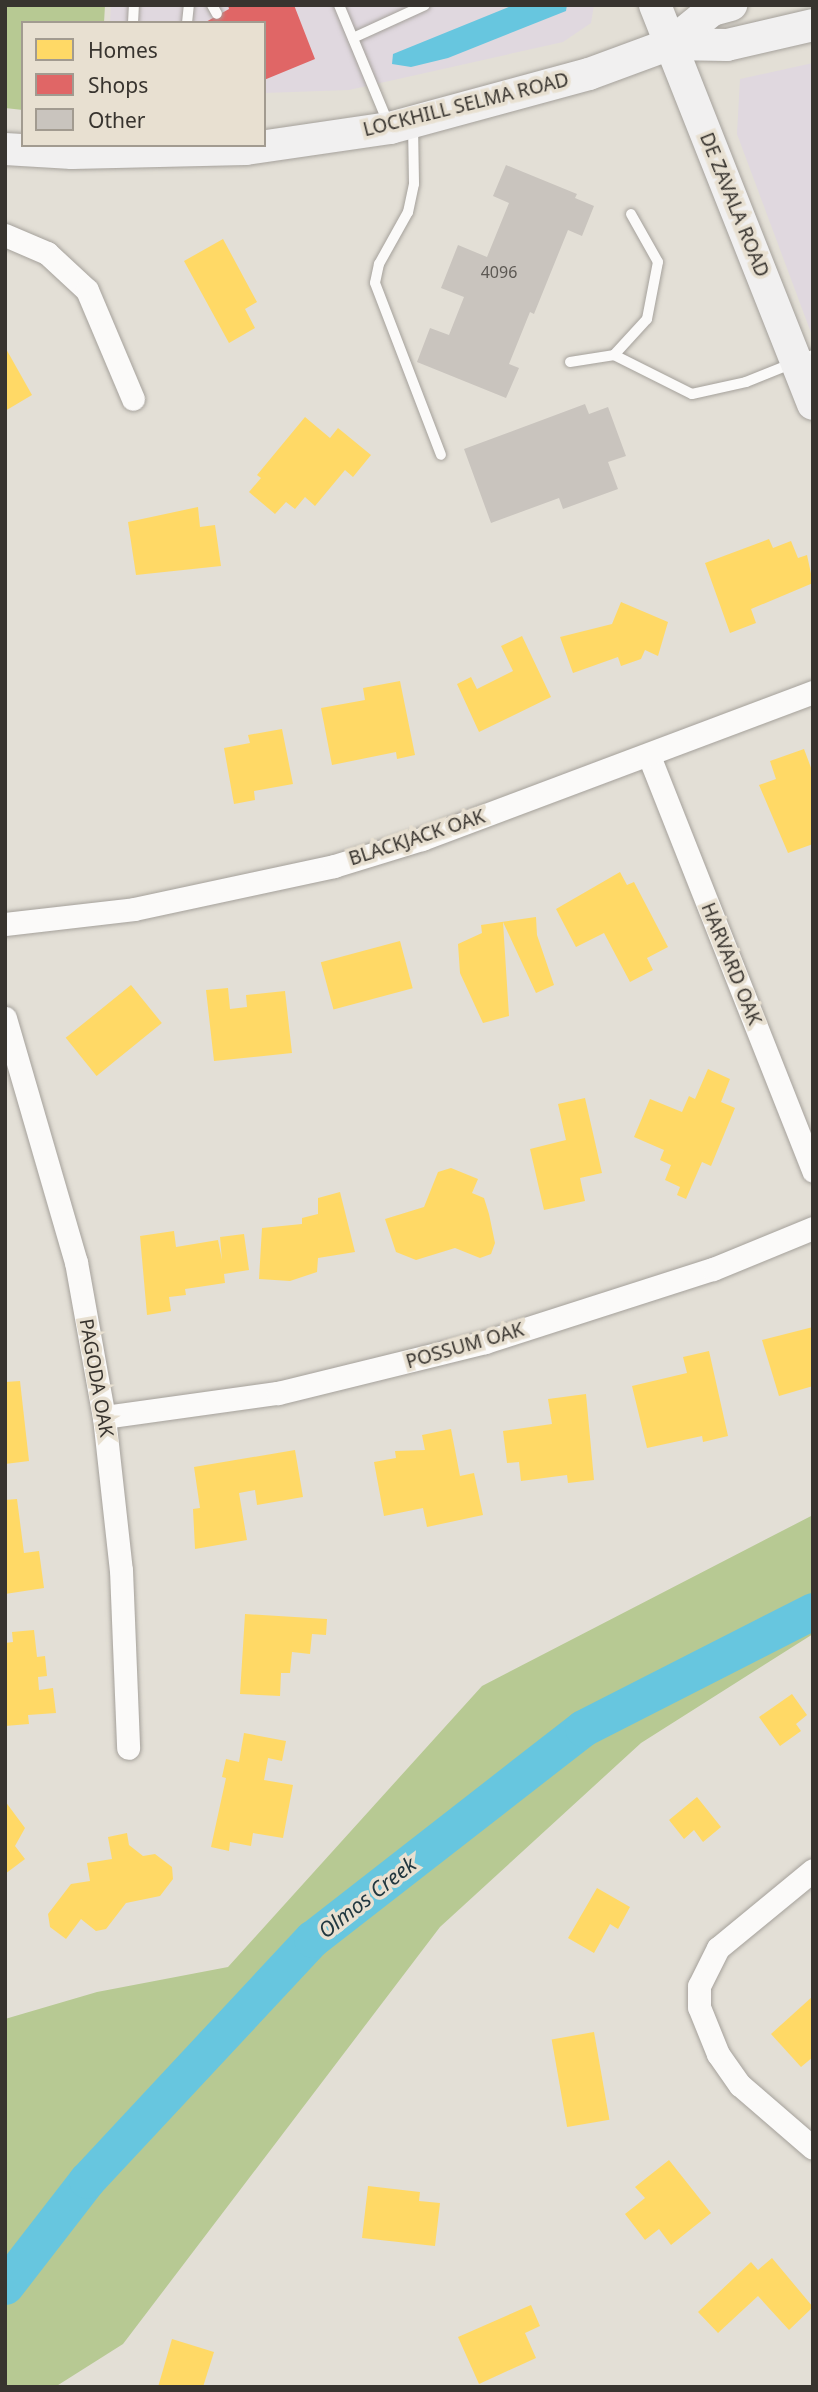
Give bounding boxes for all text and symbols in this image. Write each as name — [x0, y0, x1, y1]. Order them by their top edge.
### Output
legend — [21, 21, 266, 147]
text: Homes — [88, 36, 158, 64]
street label: LOCKHILL SELMA ROAD — [361, 68, 571, 142]
text: Shops — [88, 71, 148, 99]
text: Other — [88, 106, 145, 134]
street label: DE ZAVALA ROAD — [695, 129, 773, 281]
house number: 4096 — [481, 262, 517, 282]
street label: BLACKJACK OAK — [346, 805, 488, 871]
street label: HARVARD OAK — [696, 900, 766, 1028]
street label: PAGODA OAK — [74, 1317, 118, 1439]
street label: POSSUM OAK — [403, 1318, 527, 1374]
water label: Olmos Creek — [313, 1851, 421, 1943]

